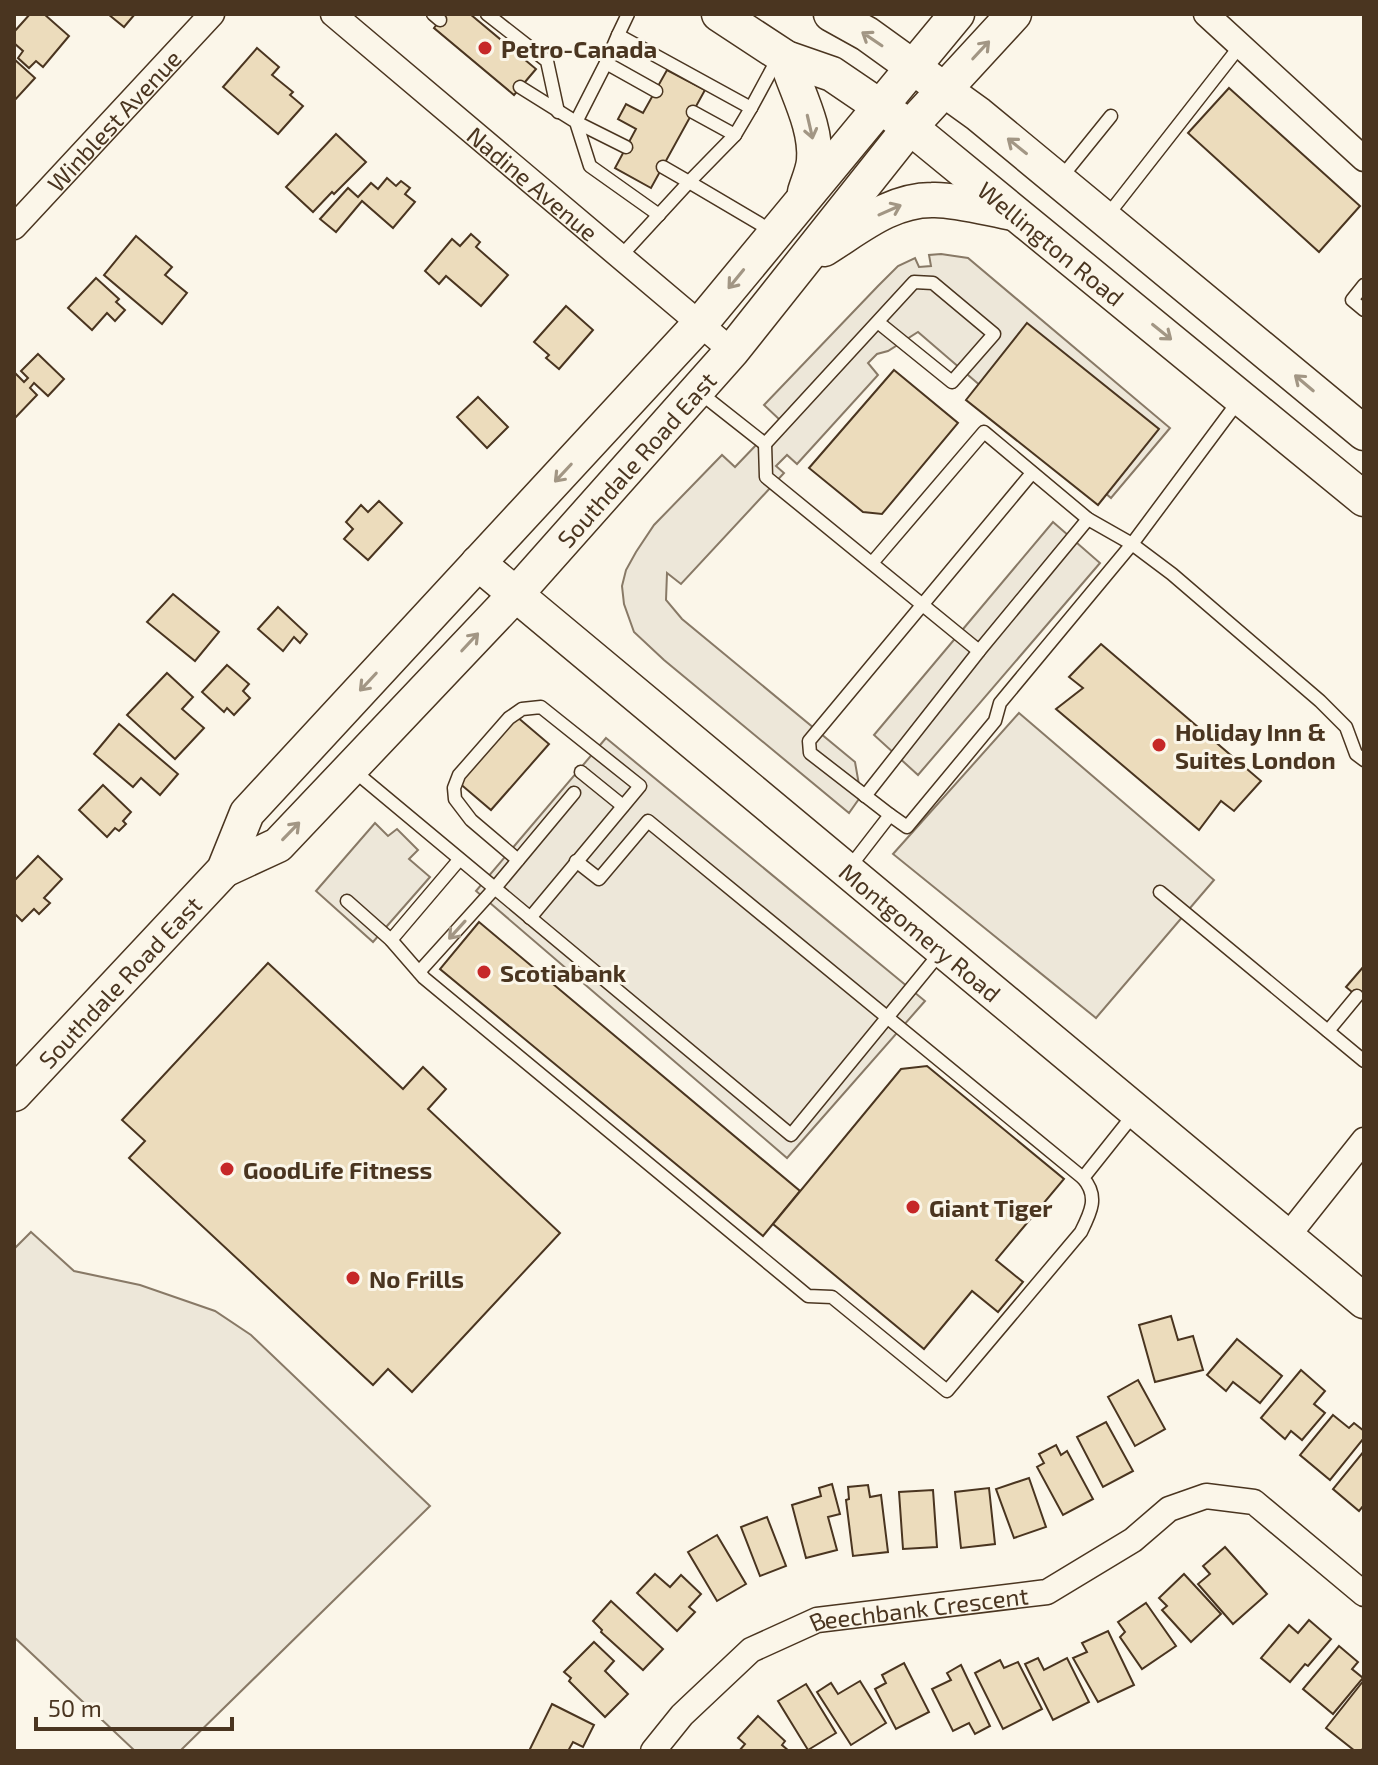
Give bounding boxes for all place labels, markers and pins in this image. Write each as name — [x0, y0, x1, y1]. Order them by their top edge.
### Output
place label: Petro-Canada — [501, 34, 657, 63]
marker: Petro-Canada — [476, 39, 494, 57]
place label: Holiday Inn & Suites London — [1175, 717, 1336, 774]
marker: Holiday Inn & Suites London — [1150, 736, 1168, 754]
place label: Scotiabank — [500, 958, 627, 987]
marker: Scotiabank — [475, 963, 493, 981]
place label: GoodLife Fitness — [243, 1155, 432, 1184]
marker: GoodLife Fitness — [218, 1160, 236, 1178]
place label: Giant Tiger — [929, 1193, 1053, 1222]
marker: Giant Tiger — [904, 1198, 922, 1216]
place label: No Frills — [369, 1264, 464, 1293]
marker: No Frills — [344, 1269, 362, 1287]

